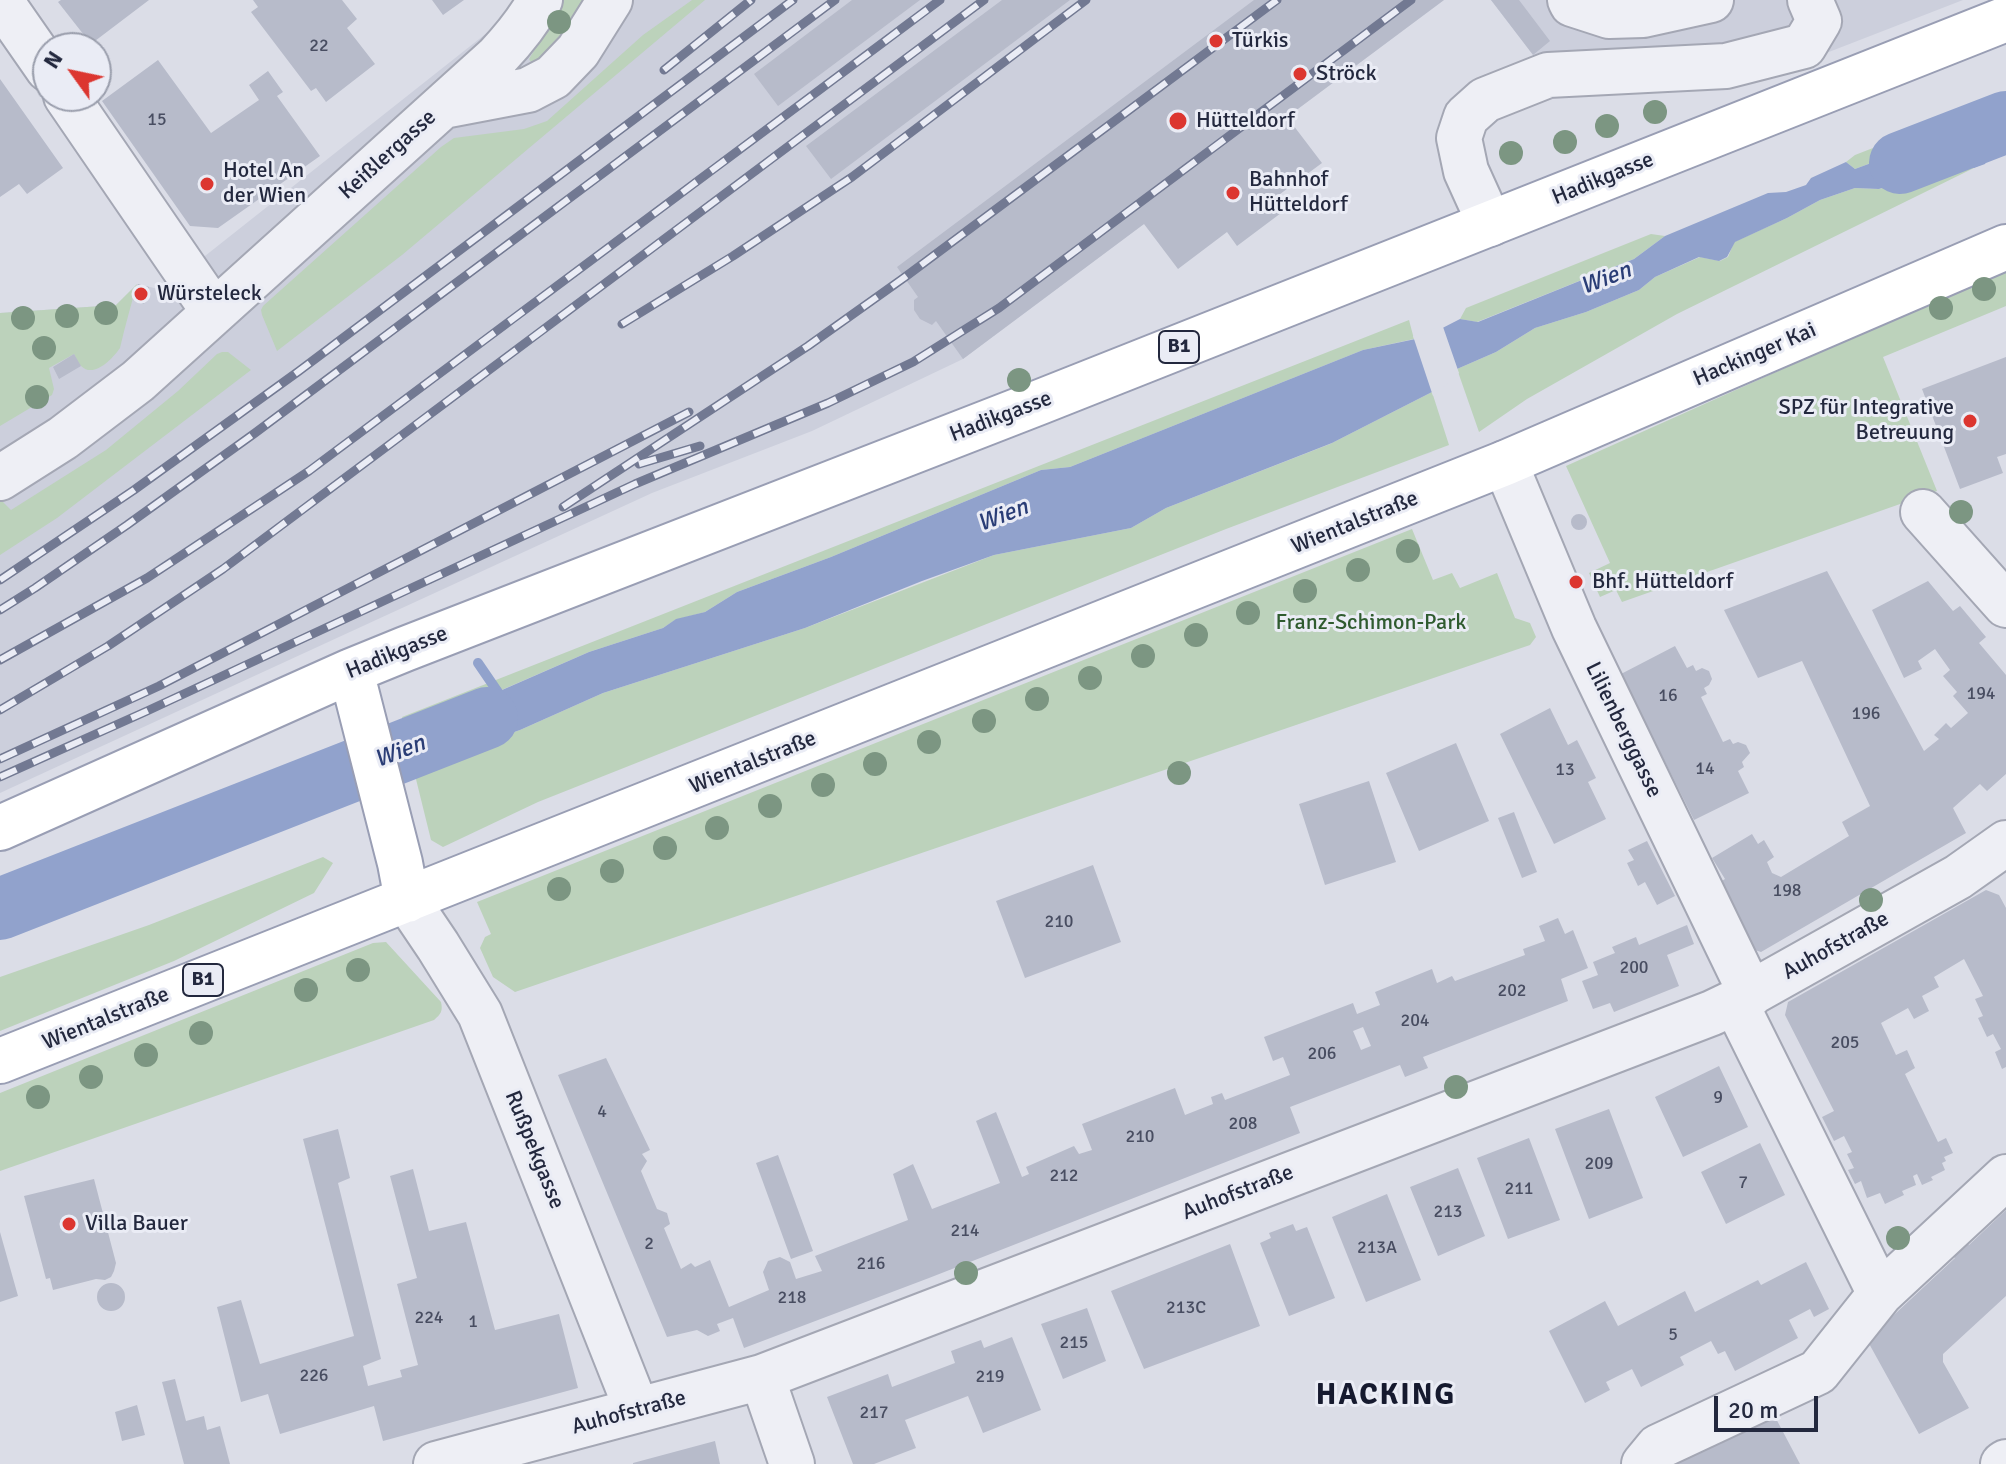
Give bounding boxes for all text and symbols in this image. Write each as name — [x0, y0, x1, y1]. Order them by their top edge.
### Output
place label: Türkis — [1232, 28, 1288, 54]
north arrow — [32, 32, 112, 112]
marker: Türkis — [1207, 32, 1225, 50]
house number: 22 — [309, 35, 329, 57]
text: N — [38, 46, 69, 74]
place label: Ströck — [1316, 61, 1376, 87]
marker: Ströck — [1291, 65, 1309, 83]
street label: Keißlergasse — [334, 105, 442, 205]
place label: Hütteldorf — [1196, 108, 1295, 134]
house number: 15 — [147, 109, 167, 131]
marker: Hütteldorf — [1167, 110, 1189, 132]
street label: Hadikgasse — [1548, 147, 1658, 211]
place label: Hotel An der Wien — [223, 158, 306, 210]
place label: Bahnhof Hütteldorf — [1249, 167, 1348, 218]
marker: Hotel An der Wien — [198, 175, 216, 193]
marker: Bahnhof Hütteldorf — [1224, 184, 1242, 202]
water label: Wien — [1577, 256, 1635, 302]
place label: Würsteleck — [157, 281, 262, 307]
marker: Würsteleck — [132, 285, 150, 303]
street label: Hackinger Kai — [1690, 317, 1820, 393]
road number: B1 — [1159, 331, 1199, 363]
street label: Hadikgasse — [946, 385, 1056, 449]
place label: SPZ für Integrative Betreuung — [1779, 395, 1954, 446]
marker: SPZ für Integrative Betreuung — [1961, 412, 1979, 430]
street label: Wientalstraße — [1288, 486, 1422, 560]
water label: Wien — [974, 493, 1032, 539]
place label: Bhf. Hütteldorf — [1592, 569, 1733, 595]
marker: Bhf. Hütteldorf — [1567, 573, 1585, 591]
park label: Franz-Schimon-Park — [1276, 610, 1466, 636]
street label: Hadikgasse — [342, 621, 452, 685]
street label: Lilienberggasse — [1579, 658, 1667, 802]
house number: 194 — [1966, 683, 1996, 705]
house number: 16 — [1658, 685, 1678, 707]
house number: 196 — [1851, 703, 1881, 725]
street label: Wientalstraße — [686, 726, 820, 800]
water label: Wien — [371, 729, 429, 775]
house number: 14 — [1695, 758, 1715, 780]
house number: 13 — [1555, 759, 1575, 781]
house number: 198 — [1772, 880, 1802, 902]
street label: Auhofstraße — [1778, 906, 1894, 986]
house number: 210 — [1044, 911, 1074, 933]
house number: 200 — [1619, 957, 1649, 979]
road number: B1 — [183, 964, 223, 996]
house number: 202 — [1497, 980, 1527, 1002]
street label: Wientalstraße — [39, 982, 173, 1056]
house number: 204 — [1400, 1010, 1430, 1032]
house number: 205 — [1830, 1032, 1860, 1054]
house number: 206 — [1307, 1043, 1337, 1065]
street label: Rußpekgasse — [498, 1087, 570, 1213]
house number: 9 — [1713, 1087, 1723, 1109]
house number: 4 — [597, 1101, 607, 1123]
house number: 208 — [1228, 1113, 1258, 1135]
house number: 210 — [1125, 1126, 1155, 1148]
house number: 209 — [1584, 1153, 1614, 1175]
street label: Auhofstraße — [1179, 1160, 1297, 1226]
house number: 212 — [1049, 1165, 1079, 1187]
house number: 7 — [1738, 1172, 1748, 1194]
house number: 211 — [1504, 1178, 1534, 1200]
house number: 213 — [1433, 1201, 1463, 1223]
place label: Villa Bauer — [85, 1211, 188, 1237]
marker: Villa Bauer — [60, 1215, 78, 1233]
house number: 214 — [950, 1220, 980, 1242]
house number: 2 — [644, 1233, 654, 1255]
house number: 213A — [1357, 1237, 1397, 1259]
house number: 216 — [856, 1253, 886, 1275]
house number: 218 — [777, 1287, 807, 1309]
house number: 213C — [1166, 1297, 1206, 1319]
house number: 224 — [414, 1307, 444, 1329]
house number: 1 — [468, 1311, 478, 1333]
house number: 5 — [1668, 1324, 1678, 1346]
house number: 215 — [1059, 1332, 1089, 1354]
house number: 226 — [299, 1365, 329, 1387]
house number: 219 — [975, 1366, 1005, 1388]
district label: HACKING — [1316, 1378, 1456, 1414]
scale bar — [1718, 1380, 1822, 1430]
street label: Auhofstraße — [569, 1385, 689, 1441]
text: 20 m — [1728, 1395, 1778, 1425]
house number: 217 — [859, 1402, 889, 1424]

